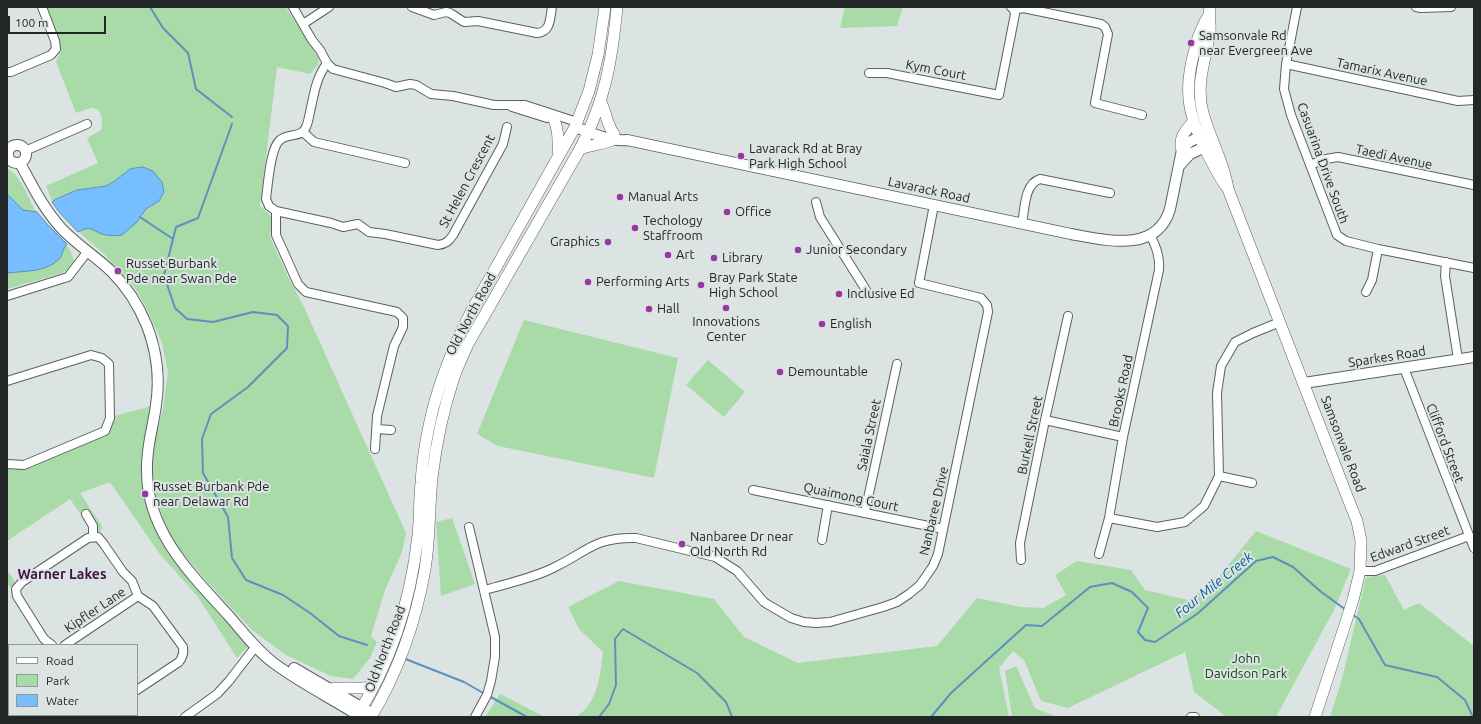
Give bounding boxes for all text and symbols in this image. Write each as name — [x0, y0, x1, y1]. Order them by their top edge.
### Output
scale bar — [10, 8, 108, 34]
text: 100 m — [15, 16, 48, 29]
place label: Samsonvale Rd near Evergreen Ave — [1199, 28, 1313, 59]
marker: Samsonvale Rd near Evergreen Ave — [1186, 38, 1196, 48]
street label: Tamarix Avenue — [1335, 55, 1429, 89]
street label: Kym Court — [904, 56, 968, 84]
street label: Casuarina Drive South — [1294, 100, 1352, 226]
street label: St Helen Crescent — [436, 132, 498, 230]
place label: Lavarack Rd at Bray Park High School — [749, 141, 862, 172]
street label: Taedi Avenue — [1354, 141, 1434, 173]
marker: Lavarack Rd at Bray Park High School — [736, 151, 746, 161]
street label: Lavarack Road — [887, 174, 971, 206]
place label: Manual Arts — [628, 189, 698, 205]
marker: Manual Arts — [615, 192, 625, 202]
place label: Office — [735, 204, 771, 220]
marker: Office — [722, 207, 732, 217]
place label: Techology Staffroom — [643, 213, 703, 244]
marker: Techology Staffroom — [630, 223, 640, 233]
place label: Graphics — [550, 234, 600, 250]
marker: Graphics — [603, 237, 613, 247]
place label: Junior Secondary — [806, 242, 907, 258]
marker: Junior Secondary — [793, 245, 803, 255]
place label: Art — [676, 247, 694, 263]
marker: Art — [663, 250, 673, 260]
place label: Library — [722, 250, 762, 266]
marker: Library — [709, 253, 719, 263]
place label: Russet Burbank Pde near Swan Pde — [126, 256, 237, 287]
marker: Russet Burbank Pde near Swan Pde — [113, 266, 123, 276]
street label: Old North Road — [443, 270, 499, 358]
place label: Bray Park State High School — [709, 270, 798, 301]
place label: Performing Arts — [596, 274, 689, 290]
marker: Performing Arts — [583, 277, 593, 287]
marker: Bray Park State High School — [696, 280, 706, 290]
place label: Inclusive Ed — [847, 286, 915, 302]
marker: Inclusive Ed — [834, 289, 844, 299]
place label: Hall — [657, 301, 680, 317]
marker: Innovations Center — [721, 303, 731, 313]
marker: Hall — [644, 304, 654, 314]
place label: Innovations Center — [692, 314, 760, 345]
place label: English — [830, 316, 872, 332]
marker: English — [817, 319, 827, 329]
street label: Sparkes Road — [1347, 343, 1427, 371]
street label: Brooks Road — [1106, 353, 1136, 429]
place label: Demountable — [788, 364, 868, 380]
marker: Demountable — [775, 367, 785, 377]
street label: Burkell Street — [1014, 394, 1046, 476]
street label: Samsonvale Road — [1317, 394, 1369, 494]
street label: Saiala Street — [854, 398, 884, 472]
street label: Clifford Street — [1423, 401, 1467, 485]
street label: Nanbaree Drive — [916, 465, 952, 557]
place label: Russet Burbank Pde near Delawar Rd — [153, 479, 269, 510]
street label: Quaimong Court — [802, 479, 900, 515]
marker: Russet Burbank Pde near Delawar Rd — [140, 489, 150, 499]
street label: Edward Street — [1368, 522, 1452, 566]
place label: Nanbaree Dr near Old North Rd — [690, 529, 793, 560]
marker: Nanbaree Dr near Old North Rd — [677, 539, 687, 549]
water label: Four Mile Creek — [1172, 548, 1256, 622]
district label: Warner Lakes — [17, 566, 107, 582]
street label: Kipfler Lane — [62, 584, 128, 636]
street label: Old North Road — [361, 604, 409, 694]
legend — [8, 644, 138, 716]
park label: John Davidson Park — [1205, 651, 1287, 682]
text: Road — [46, 654, 74, 667]
text: Park — [46, 674, 70, 687]
text: Water — [46, 694, 79, 707]

